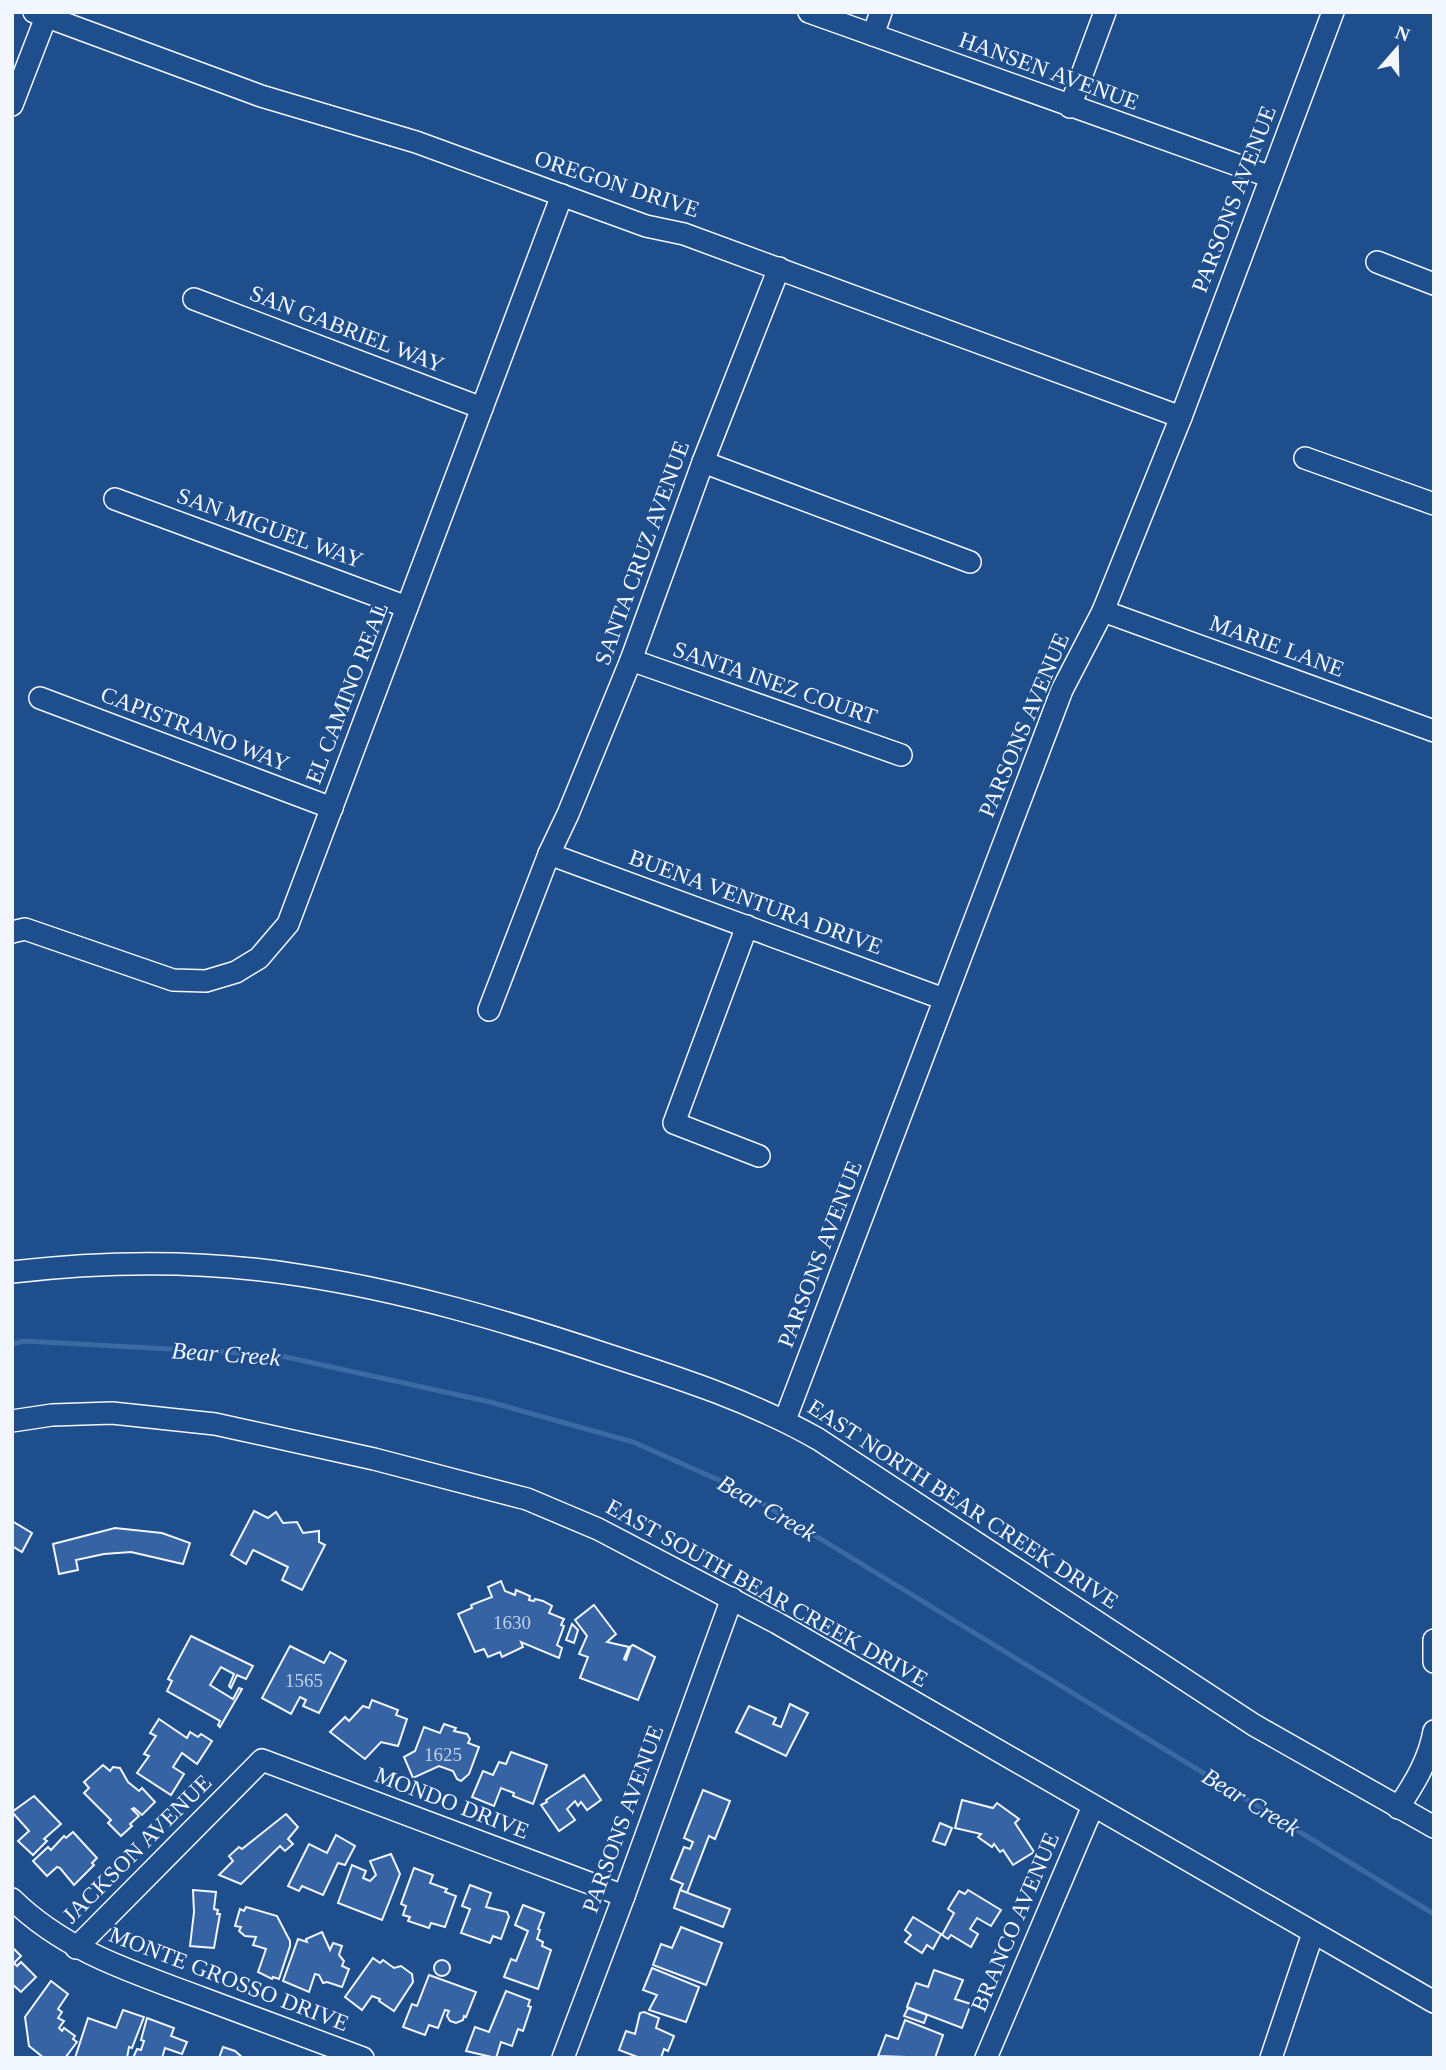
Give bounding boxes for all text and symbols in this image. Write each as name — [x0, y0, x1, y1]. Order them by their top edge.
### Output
north arrow — [1362, 14, 1432, 84]
text: N — [1393, 21, 1413, 46]
street label: HANSEN AVENUE — [956, 27, 1142, 115]
street label: PARSONS AVENUE — [1187, 102, 1281, 296]
street label: OREGON DRIVE — [531, 146, 703, 222]
street label: SAN GABRIEL WAY — [246, 280, 448, 378]
street label: SANTA CRUZ AVENUE — [590, 438, 694, 668]
street label: SAN MIGUEL WAY — [174, 483, 367, 573]
street label: EL CAMINO REAL — [301, 599, 393, 787]
street label: MARIE LANE — [1206, 610, 1348, 682]
street label: PARSONS AVENUE — [974, 629, 1074, 821]
street label: SANTA INEZ COURT — [670, 636, 880, 730]
street label: CAPISTRANO WAY — [97, 681, 293, 777]
street label: BUENA VENTURA DRIVE — [626, 844, 886, 960]
street label: PARSONS AVENUE — [773, 1157, 867, 1351]
water label: Bear Creek — [171, 1337, 282, 1371]
street label: EAST NORTH BEAR CREEK DRIVE — [803, 1394, 1123, 1614]
water label: Bear Creek — [713, 1469, 821, 1547]
street label: EAST SOUTH BEAR CREEK DRIVE — [602, 1494, 932, 1692]
house number: 1630 — [493, 1612, 531, 1633]
house number: 1565 — [285, 1670, 323, 1691]
street label: PARSONS AVENUE — [577, 1722, 669, 1916]
house number: 1625 — [424, 1744, 462, 1765]
street label: MONDO DRIVE — [371, 1762, 533, 1844]
water label: Bear Creek — [1198, 1763, 1305, 1841]
street label: JACKSON AVENUE — [58, 1770, 216, 1928]
street label: BRANCO AVENUE — [966, 1829, 1064, 2015]
street label: MONTE GROSSO DRIVE — [106, 1922, 352, 2036]

